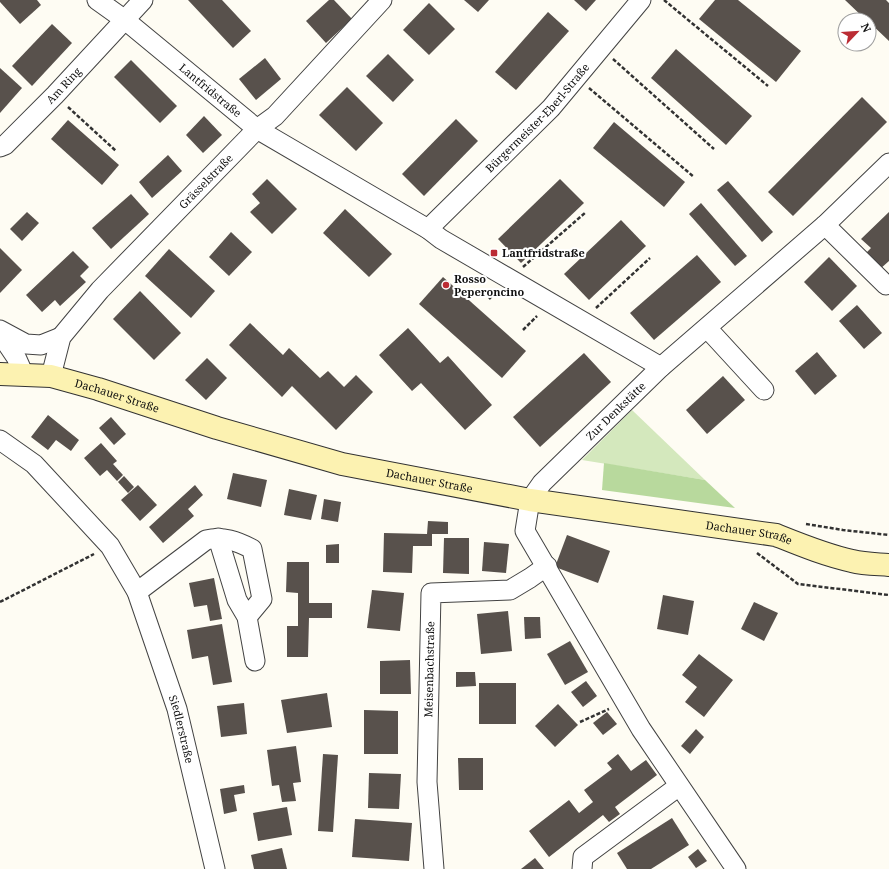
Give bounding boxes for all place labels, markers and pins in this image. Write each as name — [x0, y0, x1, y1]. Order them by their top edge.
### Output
place label: Lantfridstraße — [502, 245, 585, 260]
marker: Lantfridstraße — [489, 248, 499, 258]
place label: Rosso Peperoncino — [454, 271, 525, 299]
marker: Rosso Peperoncino — [441, 280, 451, 290]

